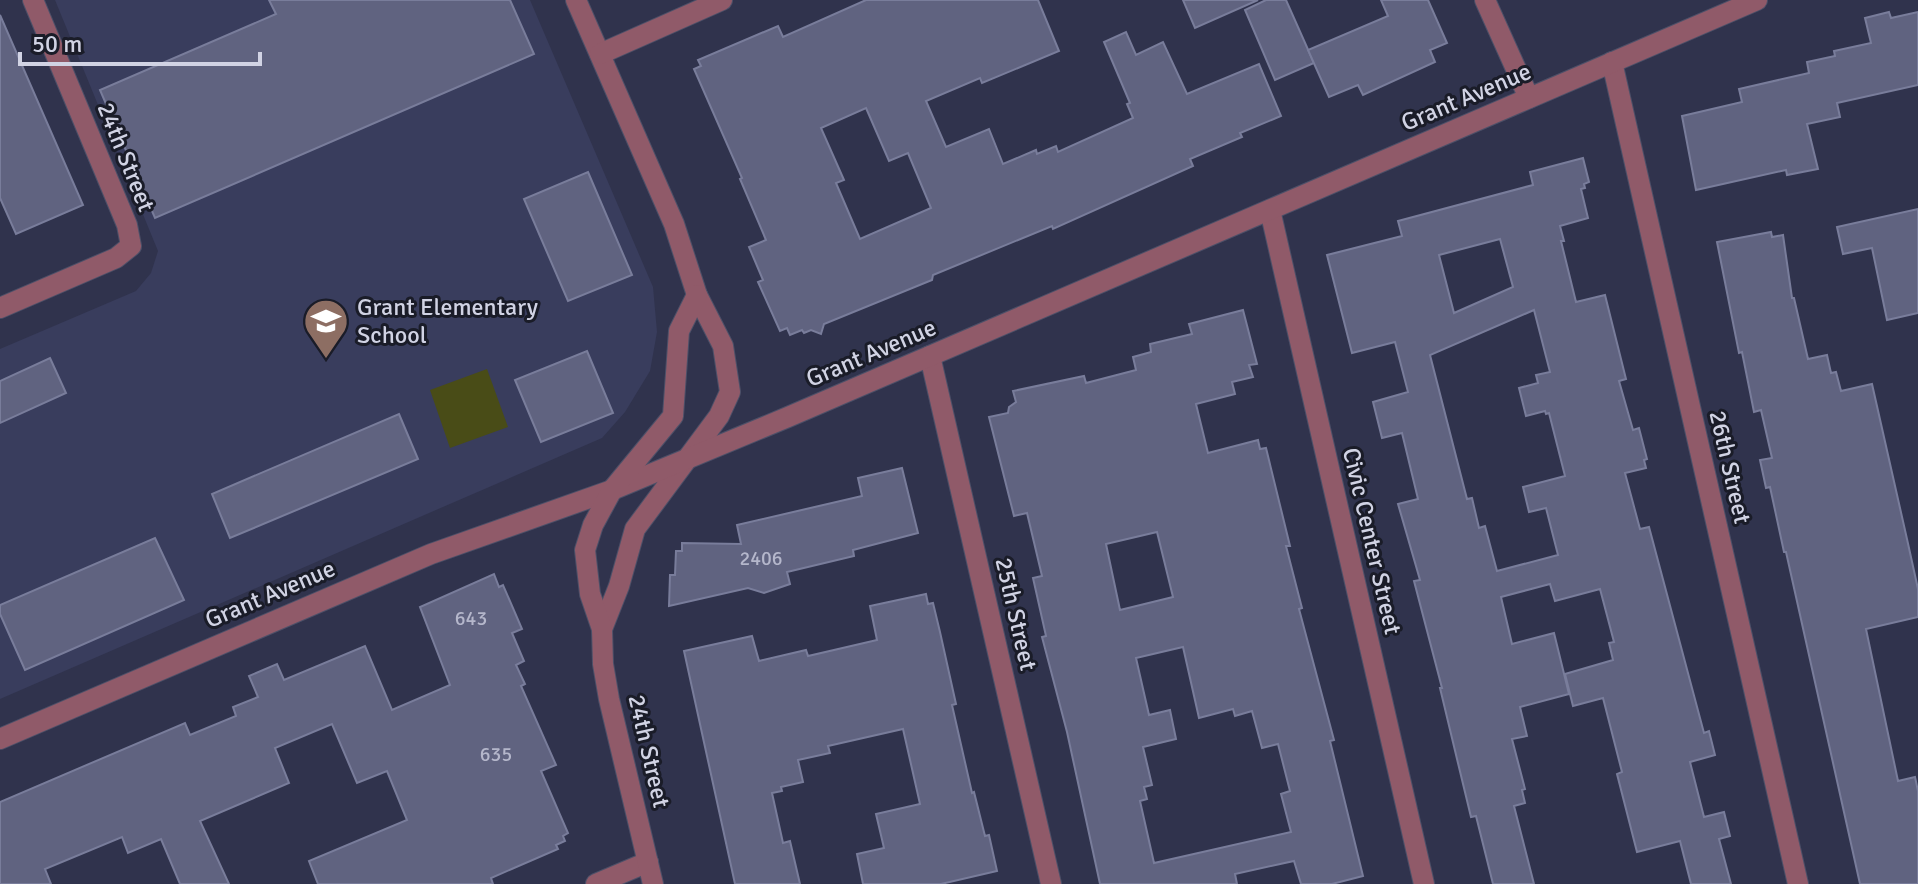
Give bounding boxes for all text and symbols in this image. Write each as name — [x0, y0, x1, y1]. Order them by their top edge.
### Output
scale bar — [20, 16, 260, 66]
text: 50 m — [32, 29, 82, 59]
street label: Grant Avenue — [1397, 56, 1535, 138]
street label: 24th Street — [91, 98, 161, 216]
place label: Grant Elementary School — [357, 292, 538, 350]
school or university icon: Grant Elementary School — [302, 297, 350, 360]
street label: Grant Avenue — [802, 312, 940, 394]
street label: 26th Street — [1702, 408, 1758, 526]
street label: Civic Center Street — [1336, 445, 1408, 637]
house number: 2406 — [739, 546, 783, 571]
street label: Grant Avenue — [201, 553, 339, 635]
street label: 25th Street — [988, 555, 1044, 673]
house number: 643 — [455, 606, 487, 631]
street label: 24th Street — [621, 692, 677, 810]
house number: 635 — [480, 742, 512, 767]

